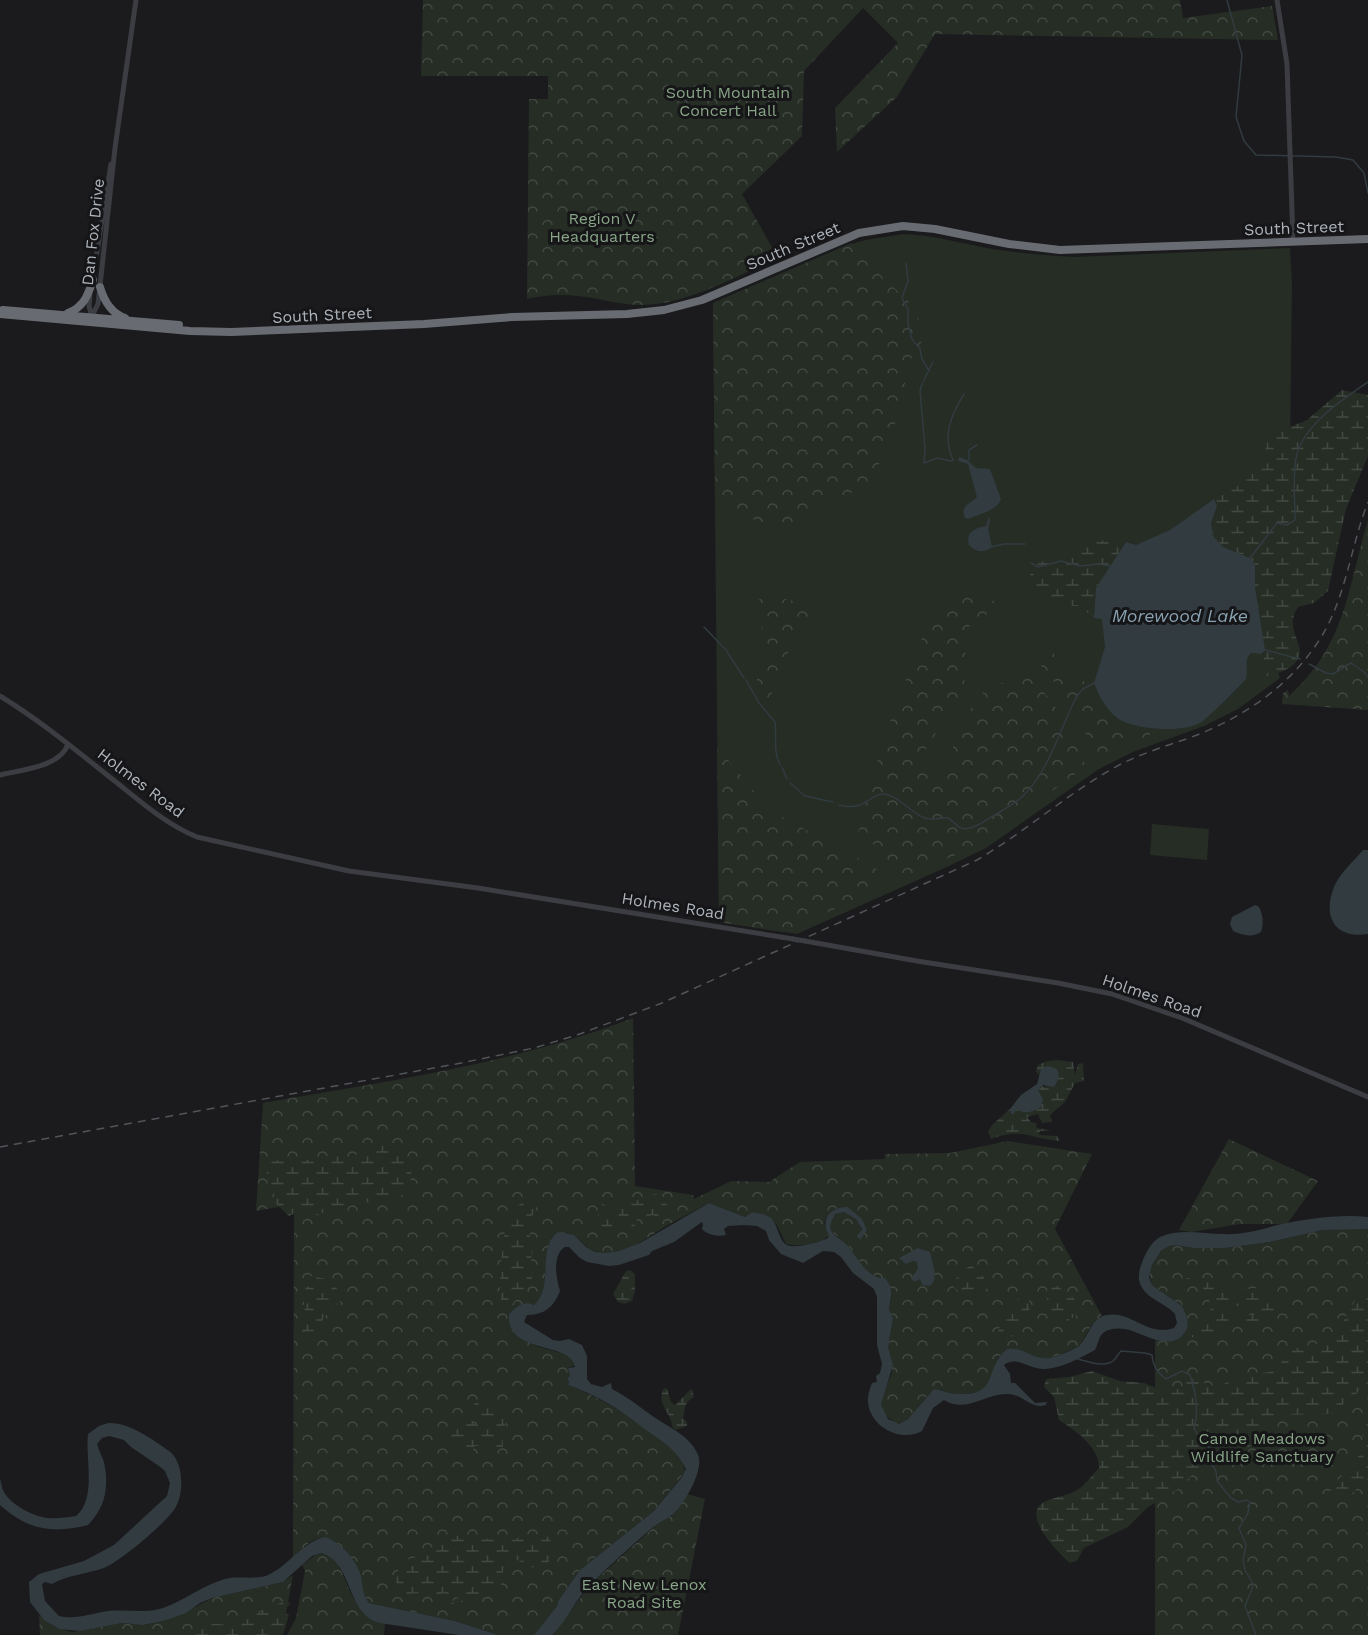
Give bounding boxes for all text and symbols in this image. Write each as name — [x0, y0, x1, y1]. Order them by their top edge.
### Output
park label: South Mountain Concert Hall — [666, 83, 790, 120]
street label: Dan Fox Drive — [78, 178, 108, 286]
park label: Region V Headquarters — [549, 209, 655, 246]
street label: South Street — [1244, 217, 1345, 239]
street label: South Street — [743, 218, 843, 274]
street label: South Street — [272, 303, 373, 327]
water label: Morewood Lake — [1112, 605, 1248, 626]
street label: Holmes Road — [94, 744, 188, 822]
street label: Holmes Road — [620, 889, 726, 923]
street label: Holmes Road — [1100, 970, 1204, 1022]
park label: Canoe Meadows Wildlife Sanctuary — [1191, 1429, 1334, 1466]
park label: East New Lenox Road Site — [581, 1575, 707, 1612]

